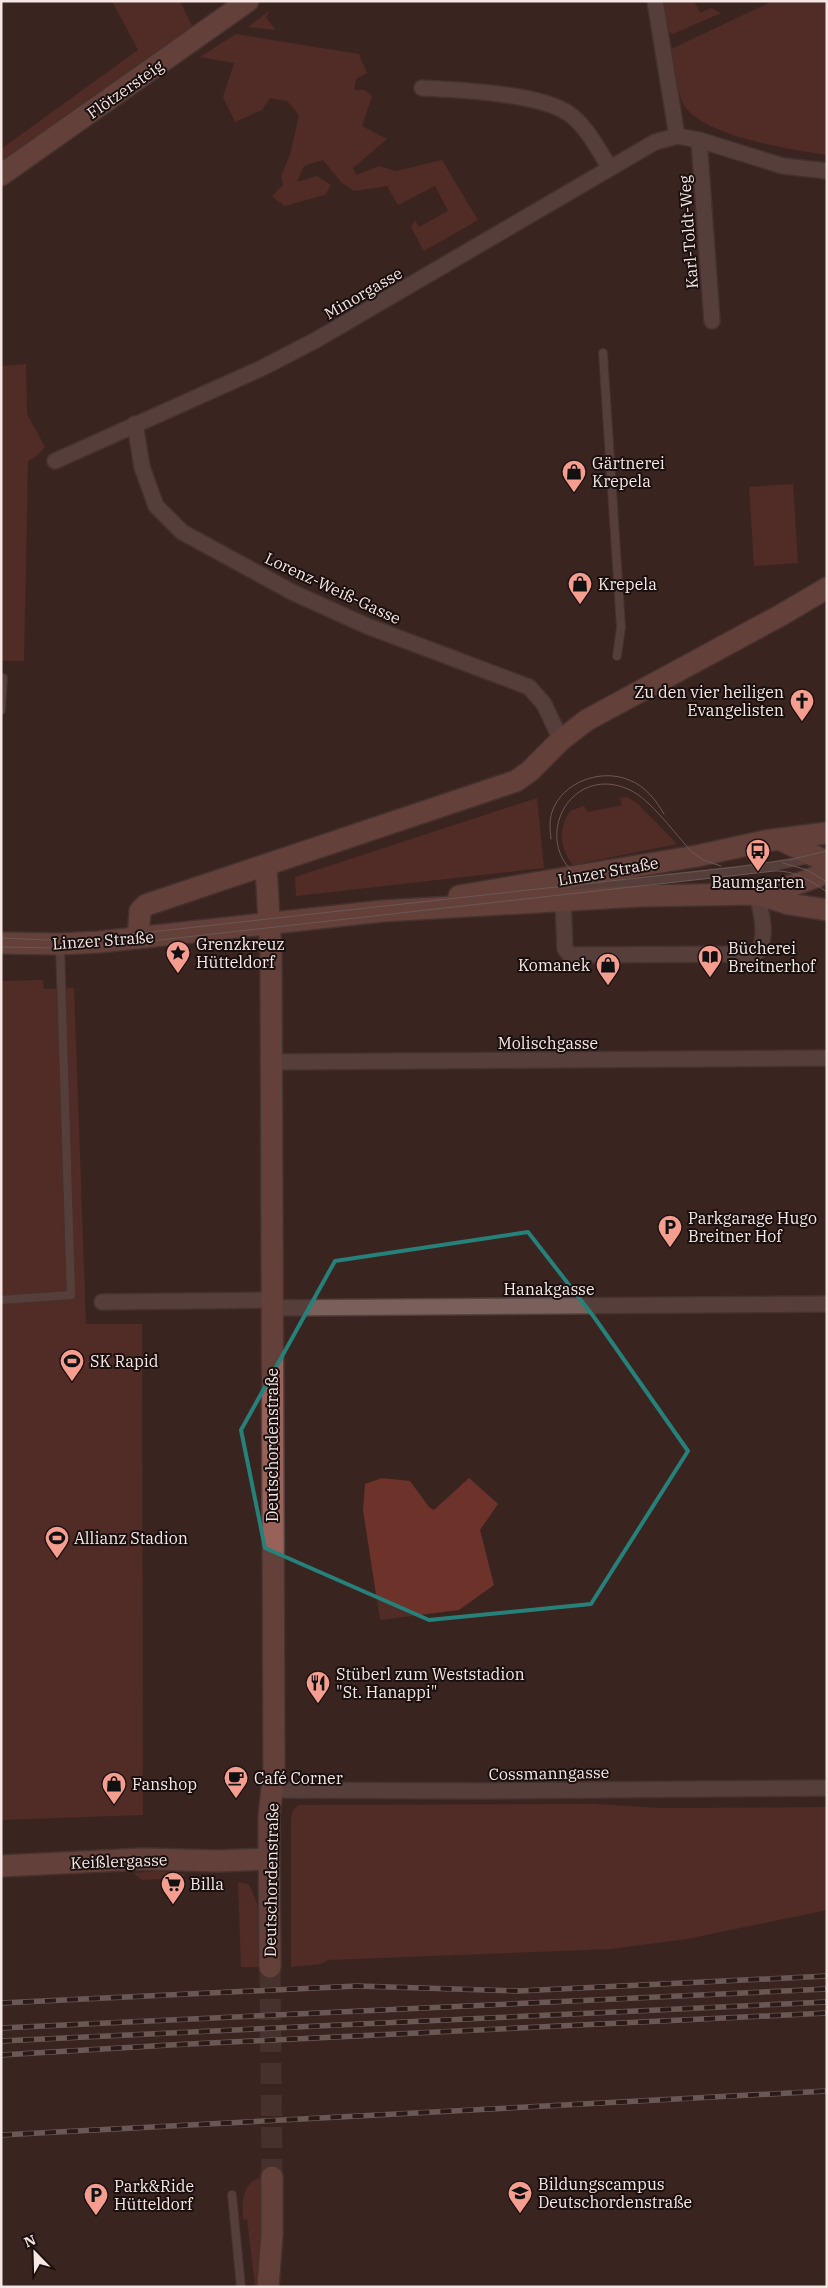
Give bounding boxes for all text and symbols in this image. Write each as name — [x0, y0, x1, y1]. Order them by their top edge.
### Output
street label: Flötzersteig — [83, 55, 167, 123]
street label: Karl-Toldt-Weg — [674, 174, 702, 289]
street label: Minorgasse — [320, 263, 406, 323]
place label: Gärtnerei Krepela — [592, 453, 665, 491]
shop icon: Gärtnerei Krepela — [561, 459, 587, 493]
street label: Lorenz-Weiß-Gasse — [262, 548, 404, 628]
shop icon: Krepela — [567, 571, 593, 605]
place label: Krepela — [598, 574, 657, 594]
place label: Zu den vier heiligen Evangelisten — [634, 682, 784, 720]
church icon: Zu den vier heiligen Evangelisten — [789, 688, 815, 722]
bus stop icon: Baumgarten — [745, 838, 771, 872]
street label: Linzer Straße — [556, 852, 660, 890]
place label: Baumgarten — [711, 872, 805, 892]
street label: Linzer Straße — [52, 926, 154, 954]
place label: Grenzkreuz Hütteldorf — [196, 934, 285, 972]
place label: Bücherei Breitnerhof — [728, 938, 817, 976]
place icon: Grenzkreuz Hütteldorf — [165, 940, 191, 974]
library icon: Bücherei Breitnerhof — [697, 944, 723, 978]
shop icon: Komanek — [595, 952, 621, 986]
place label: Komanek — [518, 955, 591, 975]
street label: Molischgasse — [498, 1033, 598, 1053]
place label: Parkgarage Hugo Breitner Hof — [688, 1208, 817, 1246]
parking icon: Parkgarage Hugo Breitner Hof — [657, 1214, 683, 1248]
street label: Hanakgasse — [503, 1279, 595, 1299]
sports icon: SK Rapid — [59, 1348, 85, 1382]
place label: SK Rapid — [90, 1351, 159, 1371]
street label: Deutschordenstraße — [262, 1368, 282, 1522]
sports icon: Allianz Stadion — [44, 1525, 70, 1559]
place label: Allianz Stadion — [74, 1528, 188, 1548]
place label: Stüberl zum Weststadion "St. Hanappi" — [336, 1664, 525, 1702]
restaurant icon: Stüberl zum Weststadion "St. Hanappi" — [305, 1670, 331, 1704]
street label: Cossmanngasse — [488, 1762, 610, 1784]
cafe icon: Café Corner — [223, 1765, 249, 1799]
place label: Café Corner — [254, 1768, 343, 1788]
shop icon: Fanshop — [101, 1771, 127, 1805]
place label: Fanshop — [132, 1774, 197, 1794]
street label: Deutschordenstraße — [260, 1803, 282, 1957]
street label: Keißlergasse — [70, 1849, 168, 1873]
supermarket icon: Billa — [160, 1871, 186, 1905]
place label: Billa — [190, 1874, 224, 1894]
place label: Bildungscampus Deutschordenstraße — [538, 2174, 692, 2212]
place label: Park&Ride Hütteldorf — [114, 2176, 194, 2214]
school or university icon: Bildungscampus Deutschordenstraße — [507, 2180, 533, 2214]
parking icon: Park&Ride Hütteldorf — [83, 2182, 109, 2216]
north arrow — [10, 2228, 60, 2278]
text: N — [21, 2231, 39, 2251]

